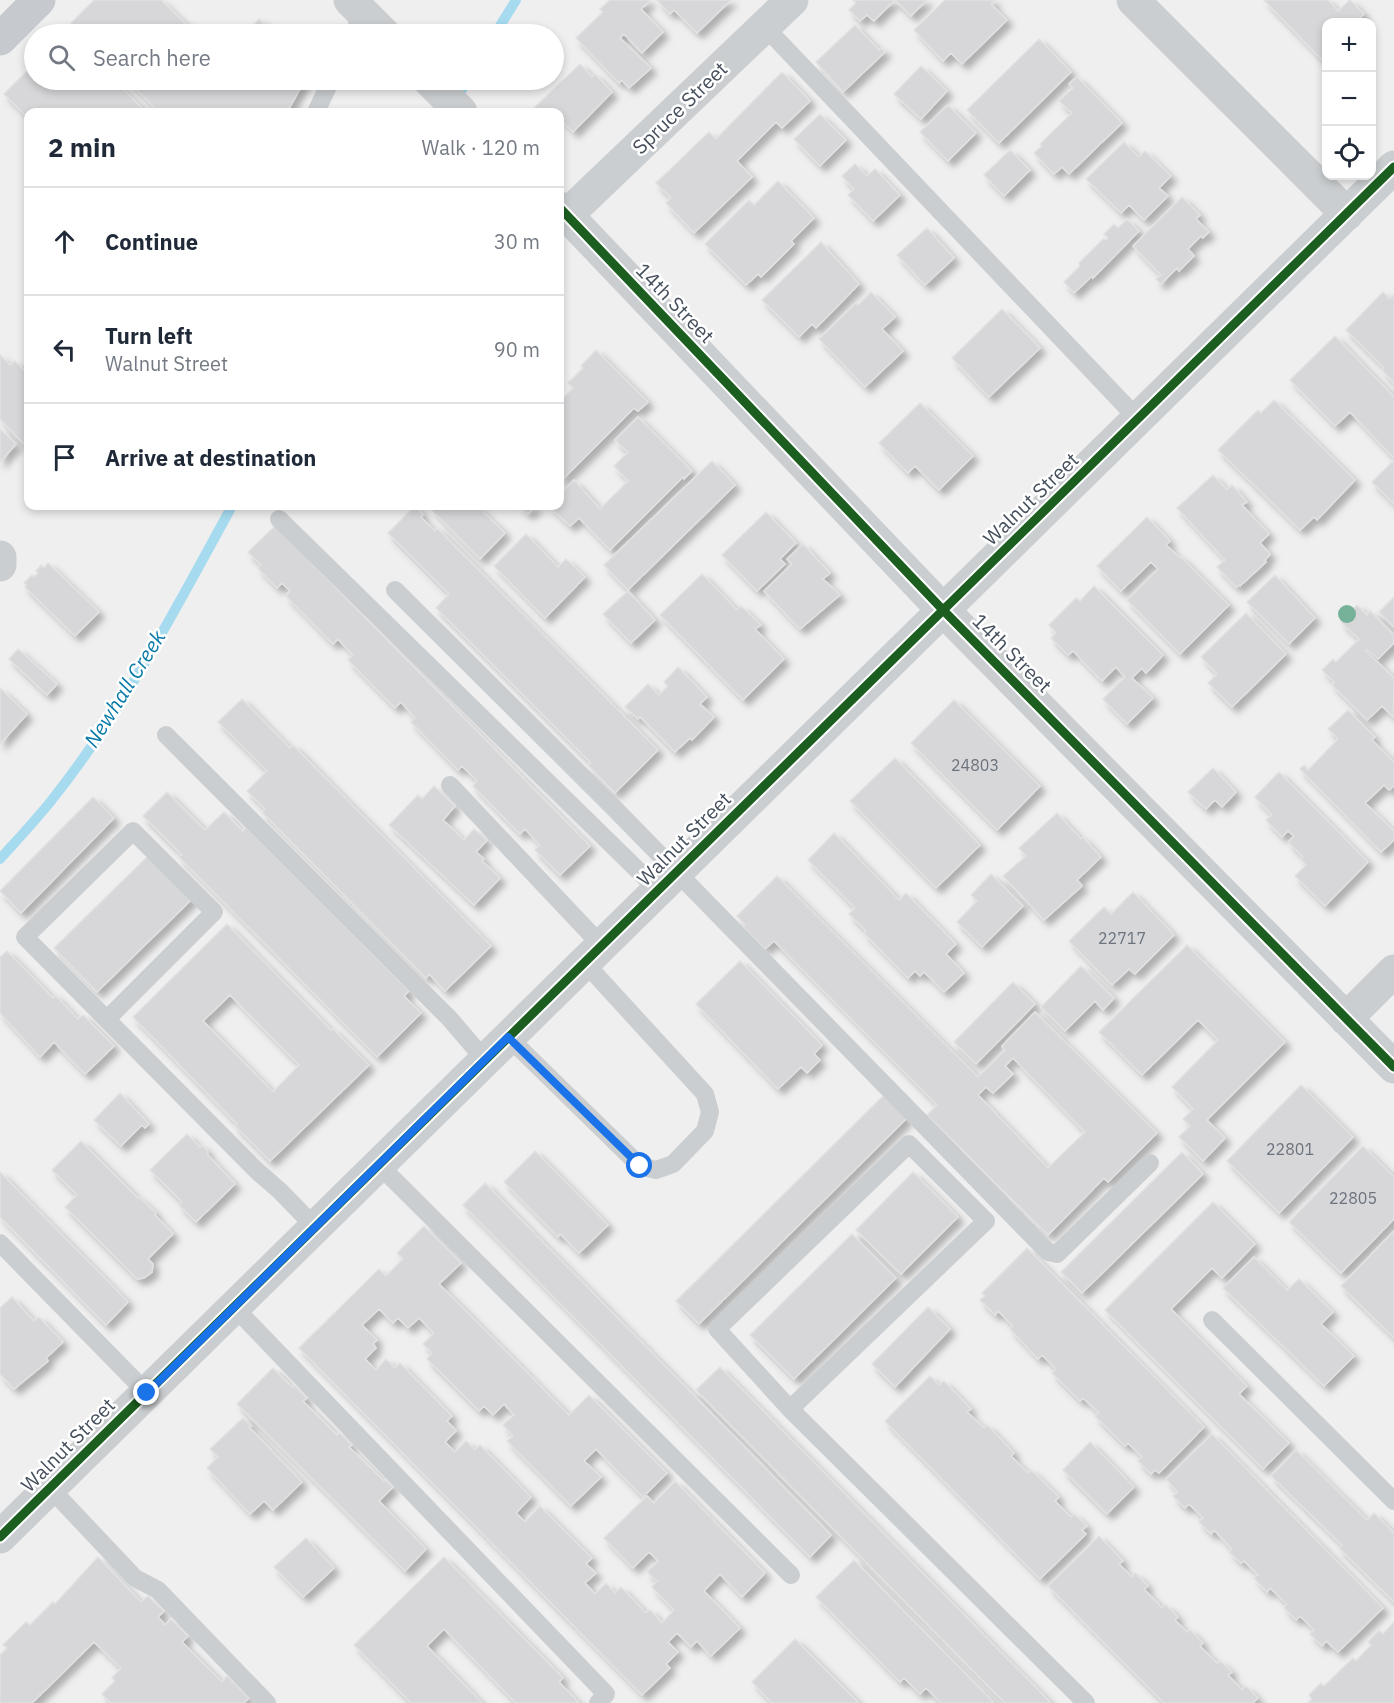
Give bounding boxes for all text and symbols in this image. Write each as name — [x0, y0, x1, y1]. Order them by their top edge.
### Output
map controls — [1322, 18, 1376, 180]
button: + — [1322, 18, 1376, 72]
search box — [24, 24, 564, 90]
icon: search — [45, 41, 78, 74]
text: Search here — [93, 43, 211, 72]
street label: Spruce Street — [626, 55, 733, 160]
button: − — [1322, 72, 1376, 126]
button: locate — [1322, 126, 1376, 180]
text: 2 min — [48, 130, 116, 164]
text: Walk · 120 m — [422, 134, 540, 161]
icon: ahead — [48, 225, 81, 258]
text: Continue — [105, 227, 198, 256]
text: 30 m — [494, 228, 540, 255]
street label: 14th Street — [630, 257, 720, 349]
text: Turn left — [105, 321, 193, 350]
icon: left — [48, 333, 81, 366]
text: 90 m — [494, 336, 540, 363]
text: Walnut Street — [105, 350, 228, 377]
icon: arrive — [48, 441, 81, 474]
text: Arrive at destination — [105, 443, 316, 472]
street label: Walnut Street — [977, 446, 1084, 551]
street label: 14th Street — [967, 607, 1058, 698]
water label: Newhall Creek — [77, 624, 172, 752]
house number: 24803 — [951, 755, 999, 775]
street label: Walnut Street — [631, 786, 737, 892]
house number: 22717 — [1098, 928, 1146, 948]
house number: 22801 — [1266, 1139, 1314, 1159]
route start — [626, 1152, 652, 1178]
house number: 22805 — [1329, 1188, 1377, 1208]
route end — [133, 1379, 159, 1405]
street label: Walnut Street — [15, 1392, 121, 1498]

